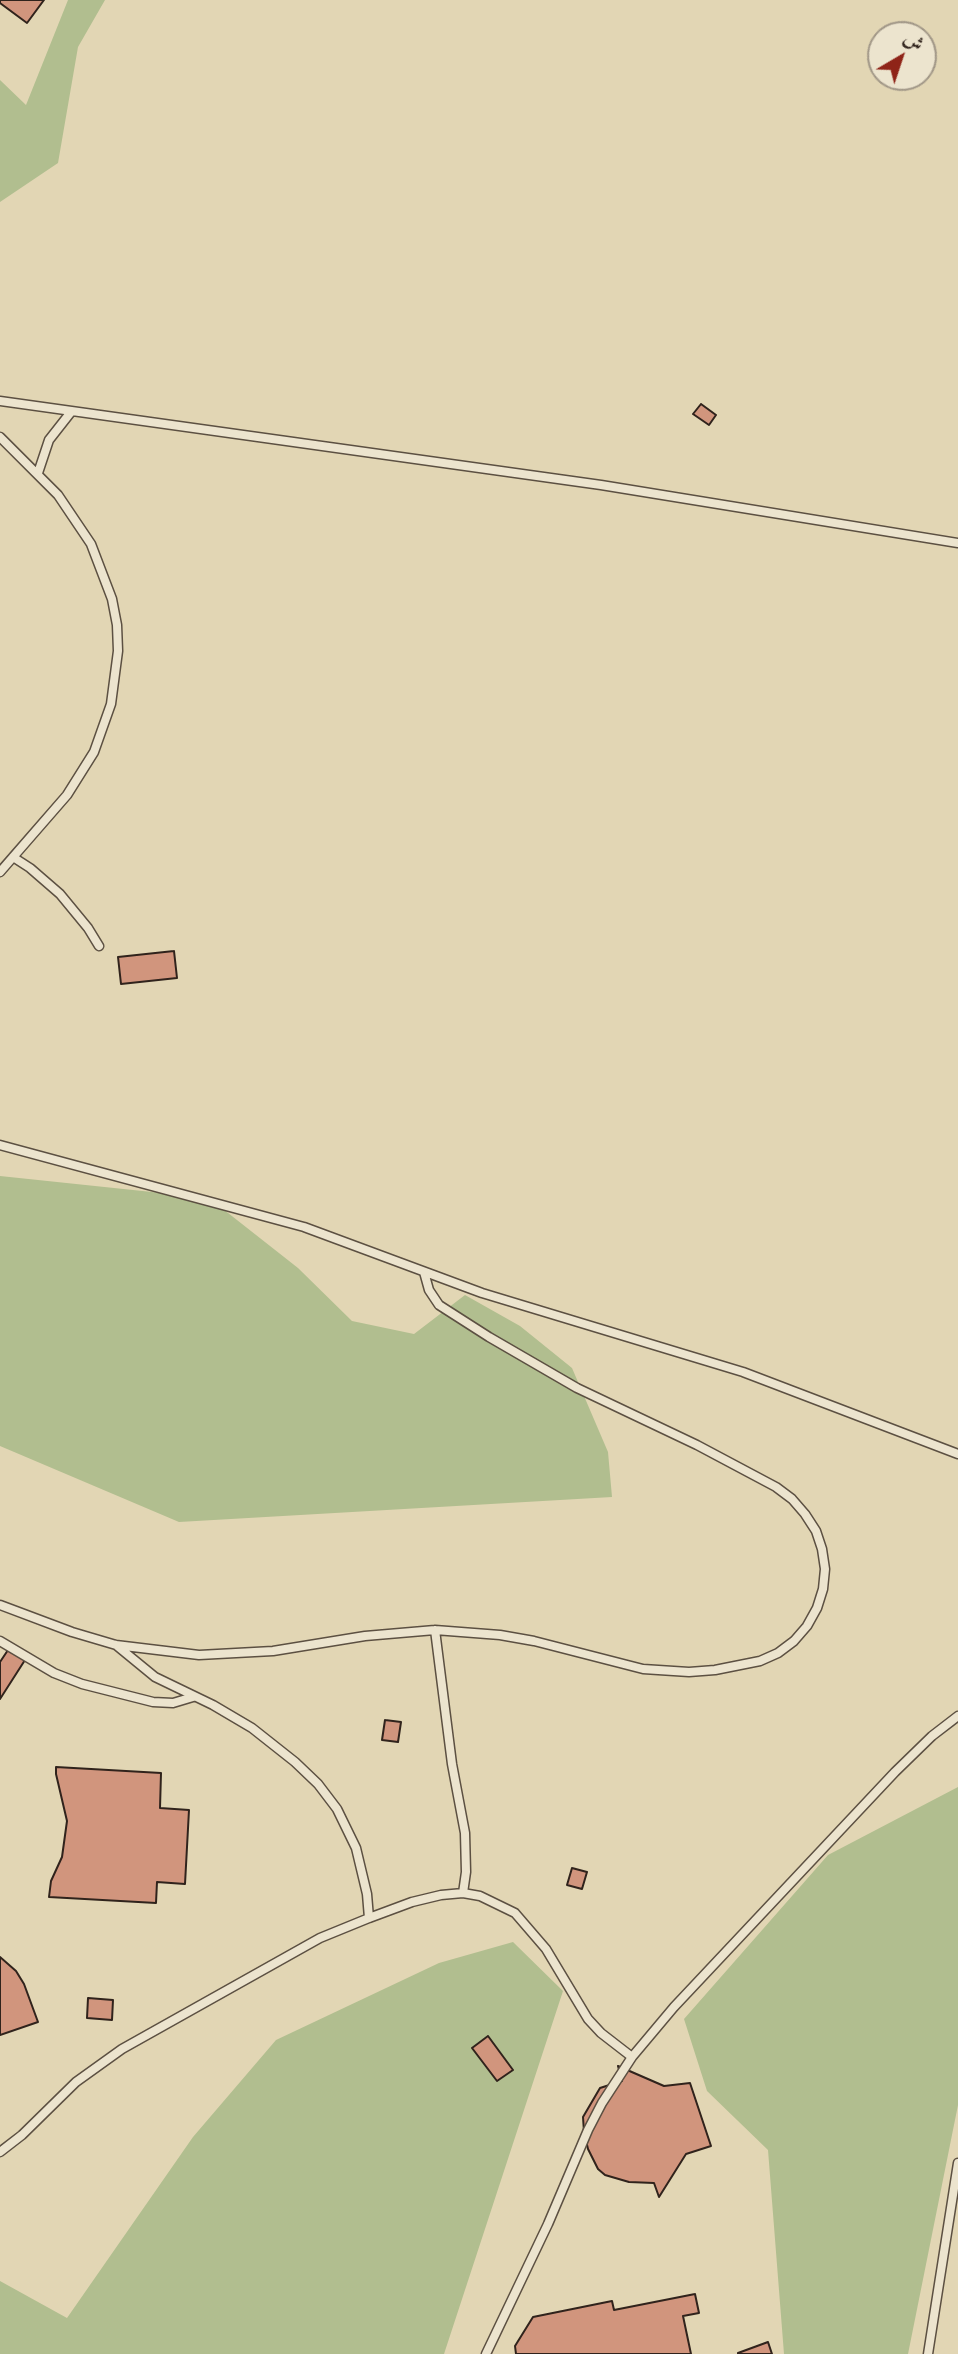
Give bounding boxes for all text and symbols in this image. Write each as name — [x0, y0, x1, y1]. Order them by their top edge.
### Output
north arrow — [867, 21, 937, 91]
text: ش — [899, 26, 929, 56]

